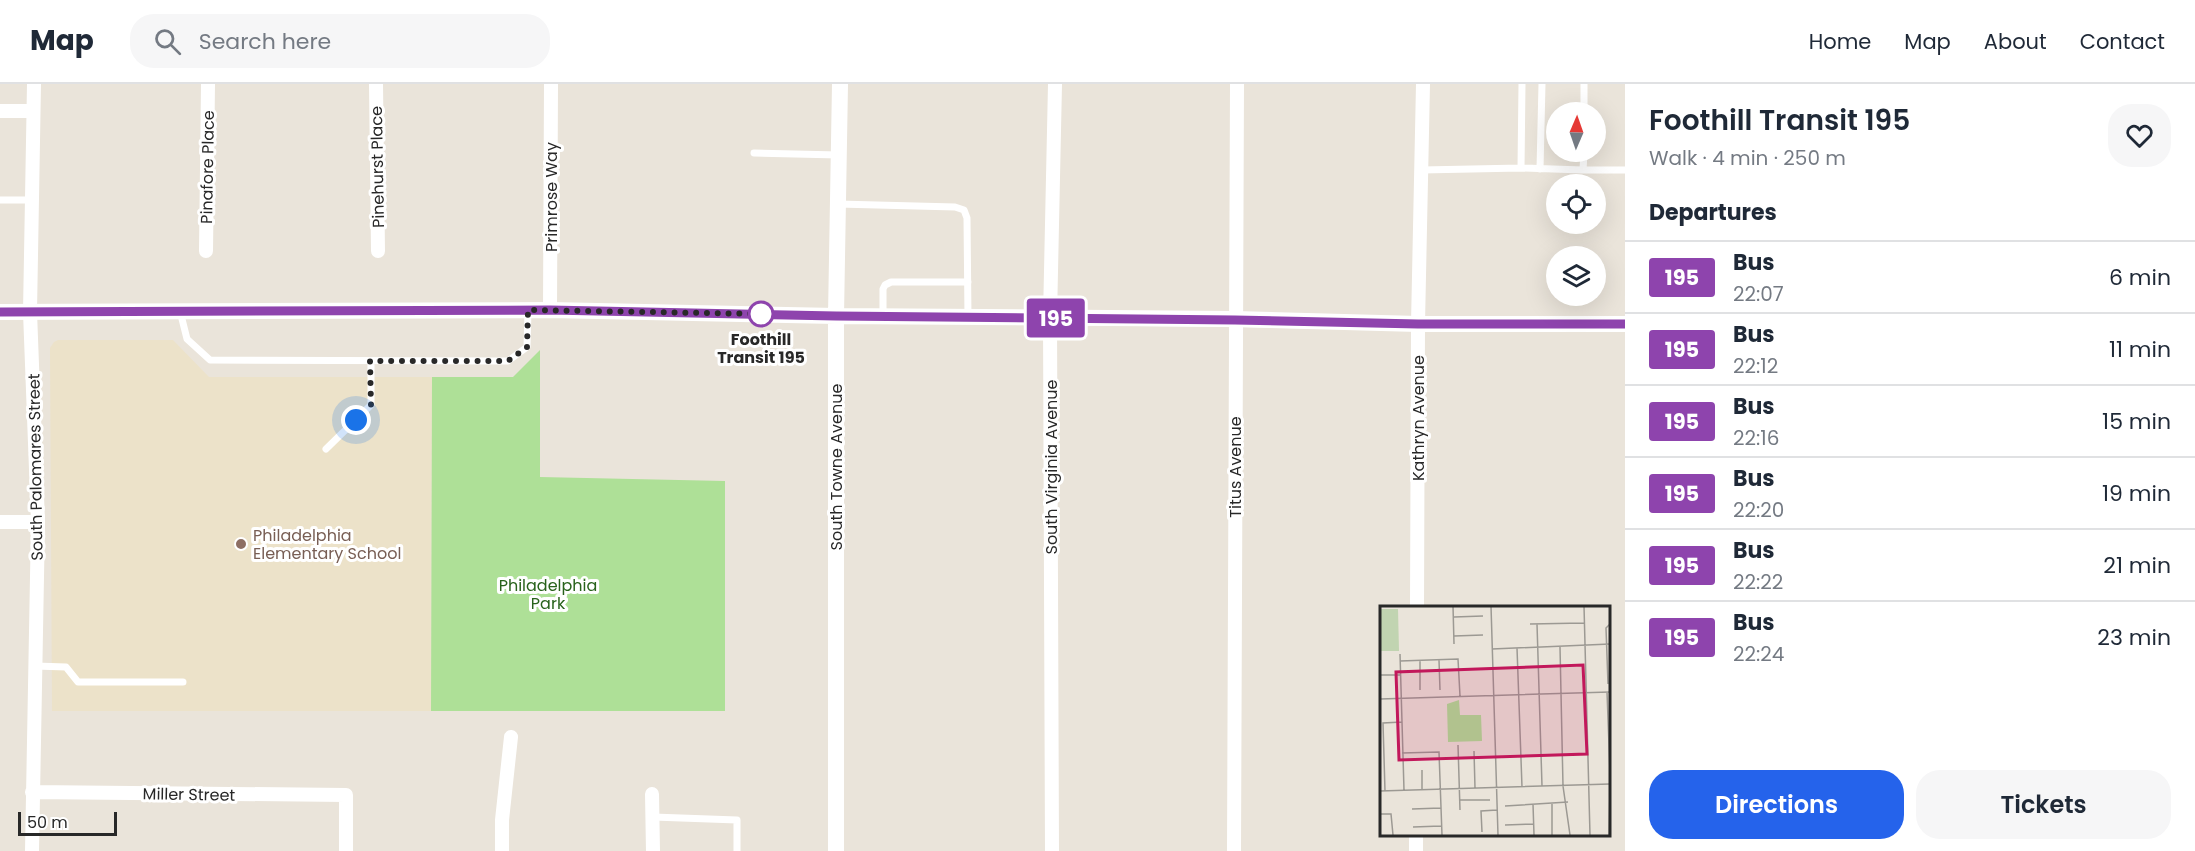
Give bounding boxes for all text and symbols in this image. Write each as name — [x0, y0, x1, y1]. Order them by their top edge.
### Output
search box — [130, 14, 550, 68]
text: Map — [30, 21, 94, 60]
icon: search — [151, 25, 184, 58]
text: Search here — [199, 26, 331, 57]
text: Home — [1809, 27, 1871, 56]
text: Map — [1904, 27, 1951, 56]
text: About — [1984, 27, 2047, 56]
text: Contact — [2080, 27, 2165, 56]
text: Foothill Transit 195 — [1649, 101, 1910, 140]
north arrow — [1546, 102, 1606, 162]
map controls — [1546, 102, 1606, 306]
button: heart — [2108, 104, 2171, 167]
street label: Pinehurst Place — [365, 106, 390, 228]
street label: Pinafore Place — [195, 110, 220, 224]
street label: Primrose Way — [540, 142, 563, 252]
text: Walk · 4 min · 250 m — [1649, 144, 1846, 172]
button: locate — [1546, 174, 1606, 234]
text: Departures — [1649, 197, 1777, 228]
button: layers — [1546, 246, 1606, 306]
text: Bus — [1733, 247, 1775, 278]
text: 6 min — [2109, 262, 2171, 293]
text: 195 — [1665, 263, 1699, 292]
text: 22:07 — [1733, 280, 1784, 308]
line badge: 195 — [1022, 298, 1090, 338]
marker: Foothill Transit 195 — [748, 301, 774, 327]
text: 195 — [1039, 304, 1073, 333]
text: Bus — [1733, 319, 1775, 350]
place label: Foothill Transit 195 — [717, 328, 805, 369]
text: 11 min — [2109, 334, 2171, 365]
text: 195 — [1665, 335, 1699, 364]
text: 22:12 — [1733, 352, 1778, 380]
street label: Kathryn Avenue — [1407, 355, 1430, 481]
street label: South Palomares Street — [22, 373, 49, 561]
street label: South Virginia Avenue — [1040, 379, 1063, 555]
street label: South Towne Avenue — [825, 384, 848, 550]
text: Bus — [1733, 391, 1775, 422]
your location — [341, 405, 371, 435]
text: 15 min — [2102, 406, 2171, 437]
text: 195 — [1665, 407, 1699, 436]
street label: Titus Avenue — [1224, 416, 1247, 518]
text: 22:16 — [1733, 424, 1779, 452]
text: Bus — [1733, 463, 1775, 494]
text: 19 min — [2102, 478, 2171, 509]
text: 195 — [1665, 479, 1699, 508]
text: 22:20 — [1733, 496, 1784, 524]
place label: Philadelphia Elementary School — [253, 524, 401, 565]
text: Bus — [1733, 535, 1775, 566]
marker: Philadelphia Elementary School — [234, 537, 248, 551]
text: 21 min — [2103, 550, 2171, 581]
text: 195 — [1665, 551, 1699, 580]
text: 22:22 — [1733, 568, 1783, 596]
park label: Philadelphia Park — [499, 574, 597, 615]
inset map — [1380, 606, 1610, 836]
text: Bus — [1733, 607, 1775, 638]
text: 23 min — [2097, 622, 2171, 653]
text: 195 — [1665, 623, 1699, 652]
text: 22:24 — [1733, 640, 1784, 668]
button: Directions — [1649, 770, 1904, 839]
button: Tickets — [1916, 770, 2171, 839]
street label: Miller Street — [143, 782, 236, 807]
scale bar — [18, 809, 117, 836]
text: 50 m — [27, 811, 68, 834]

